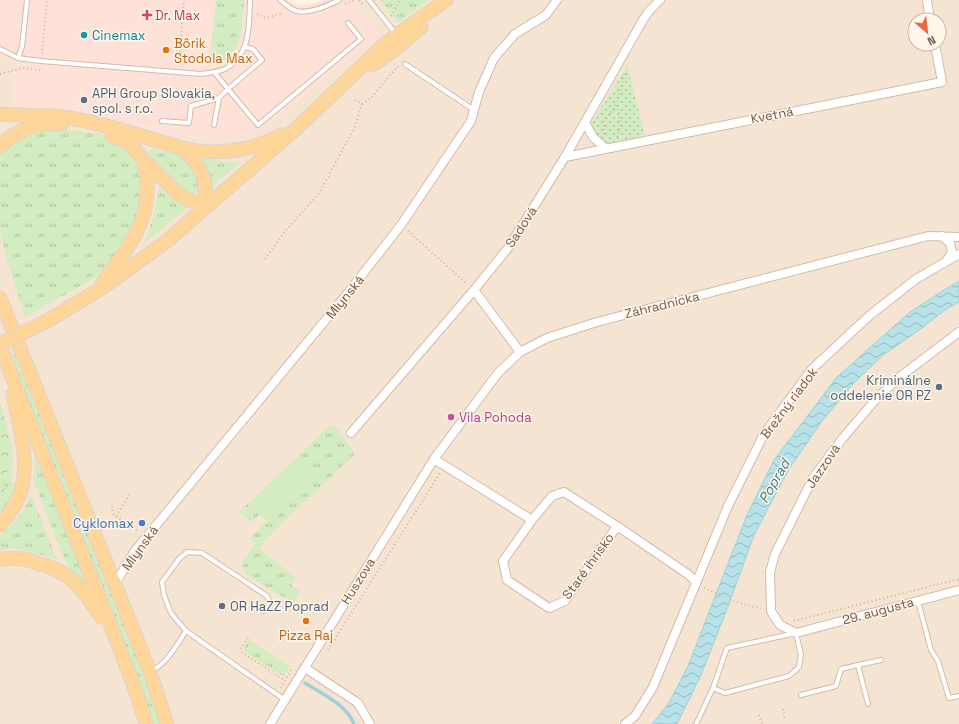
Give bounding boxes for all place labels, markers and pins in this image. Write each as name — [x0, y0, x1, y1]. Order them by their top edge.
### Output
place label: Dr. Max — [155, 7, 201, 24]
marker: Dr. Max — [142, 10, 152, 20]
place label: Cinemax — [92, 27, 146, 44]
marker: Cinemax — [79, 30, 89, 40]
place label: Bôrik Stodola Max — [174, 35, 253, 67]
marker: Bôrik Stodola Max — [161, 45, 171, 55]
place label: APH Group Slovakia, spol. s r.o. — [92, 85, 215, 117]
marker: APH Group Slovakia, spol. s r.o. — [79, 95, 89, 105]
place label: Kriminálne oddelenie OR PZ — [830, 372, 931, 404]
marker: Kriminálne oddelenie OR PZ — [934, 382, 944, 392]
place label: Vila Pohoda — [459, 409, 532, 426]
marker: Vila Pohoda — [446, 412, 456, 422]
place label: Cyklomax — [73, 515, 134, 532]
marker: Cyklomax — [137, 518, 147, 528]
place label: OR HaZZ Poprad — [230, 598, 329, 615]
marker: OR HaZZ Poprad — [217, 601, 227, 611]
marker: Pizza Raj — [301, 616, 311, 626]
place label: Pizza Raj — [279, 627, 333, 644]

